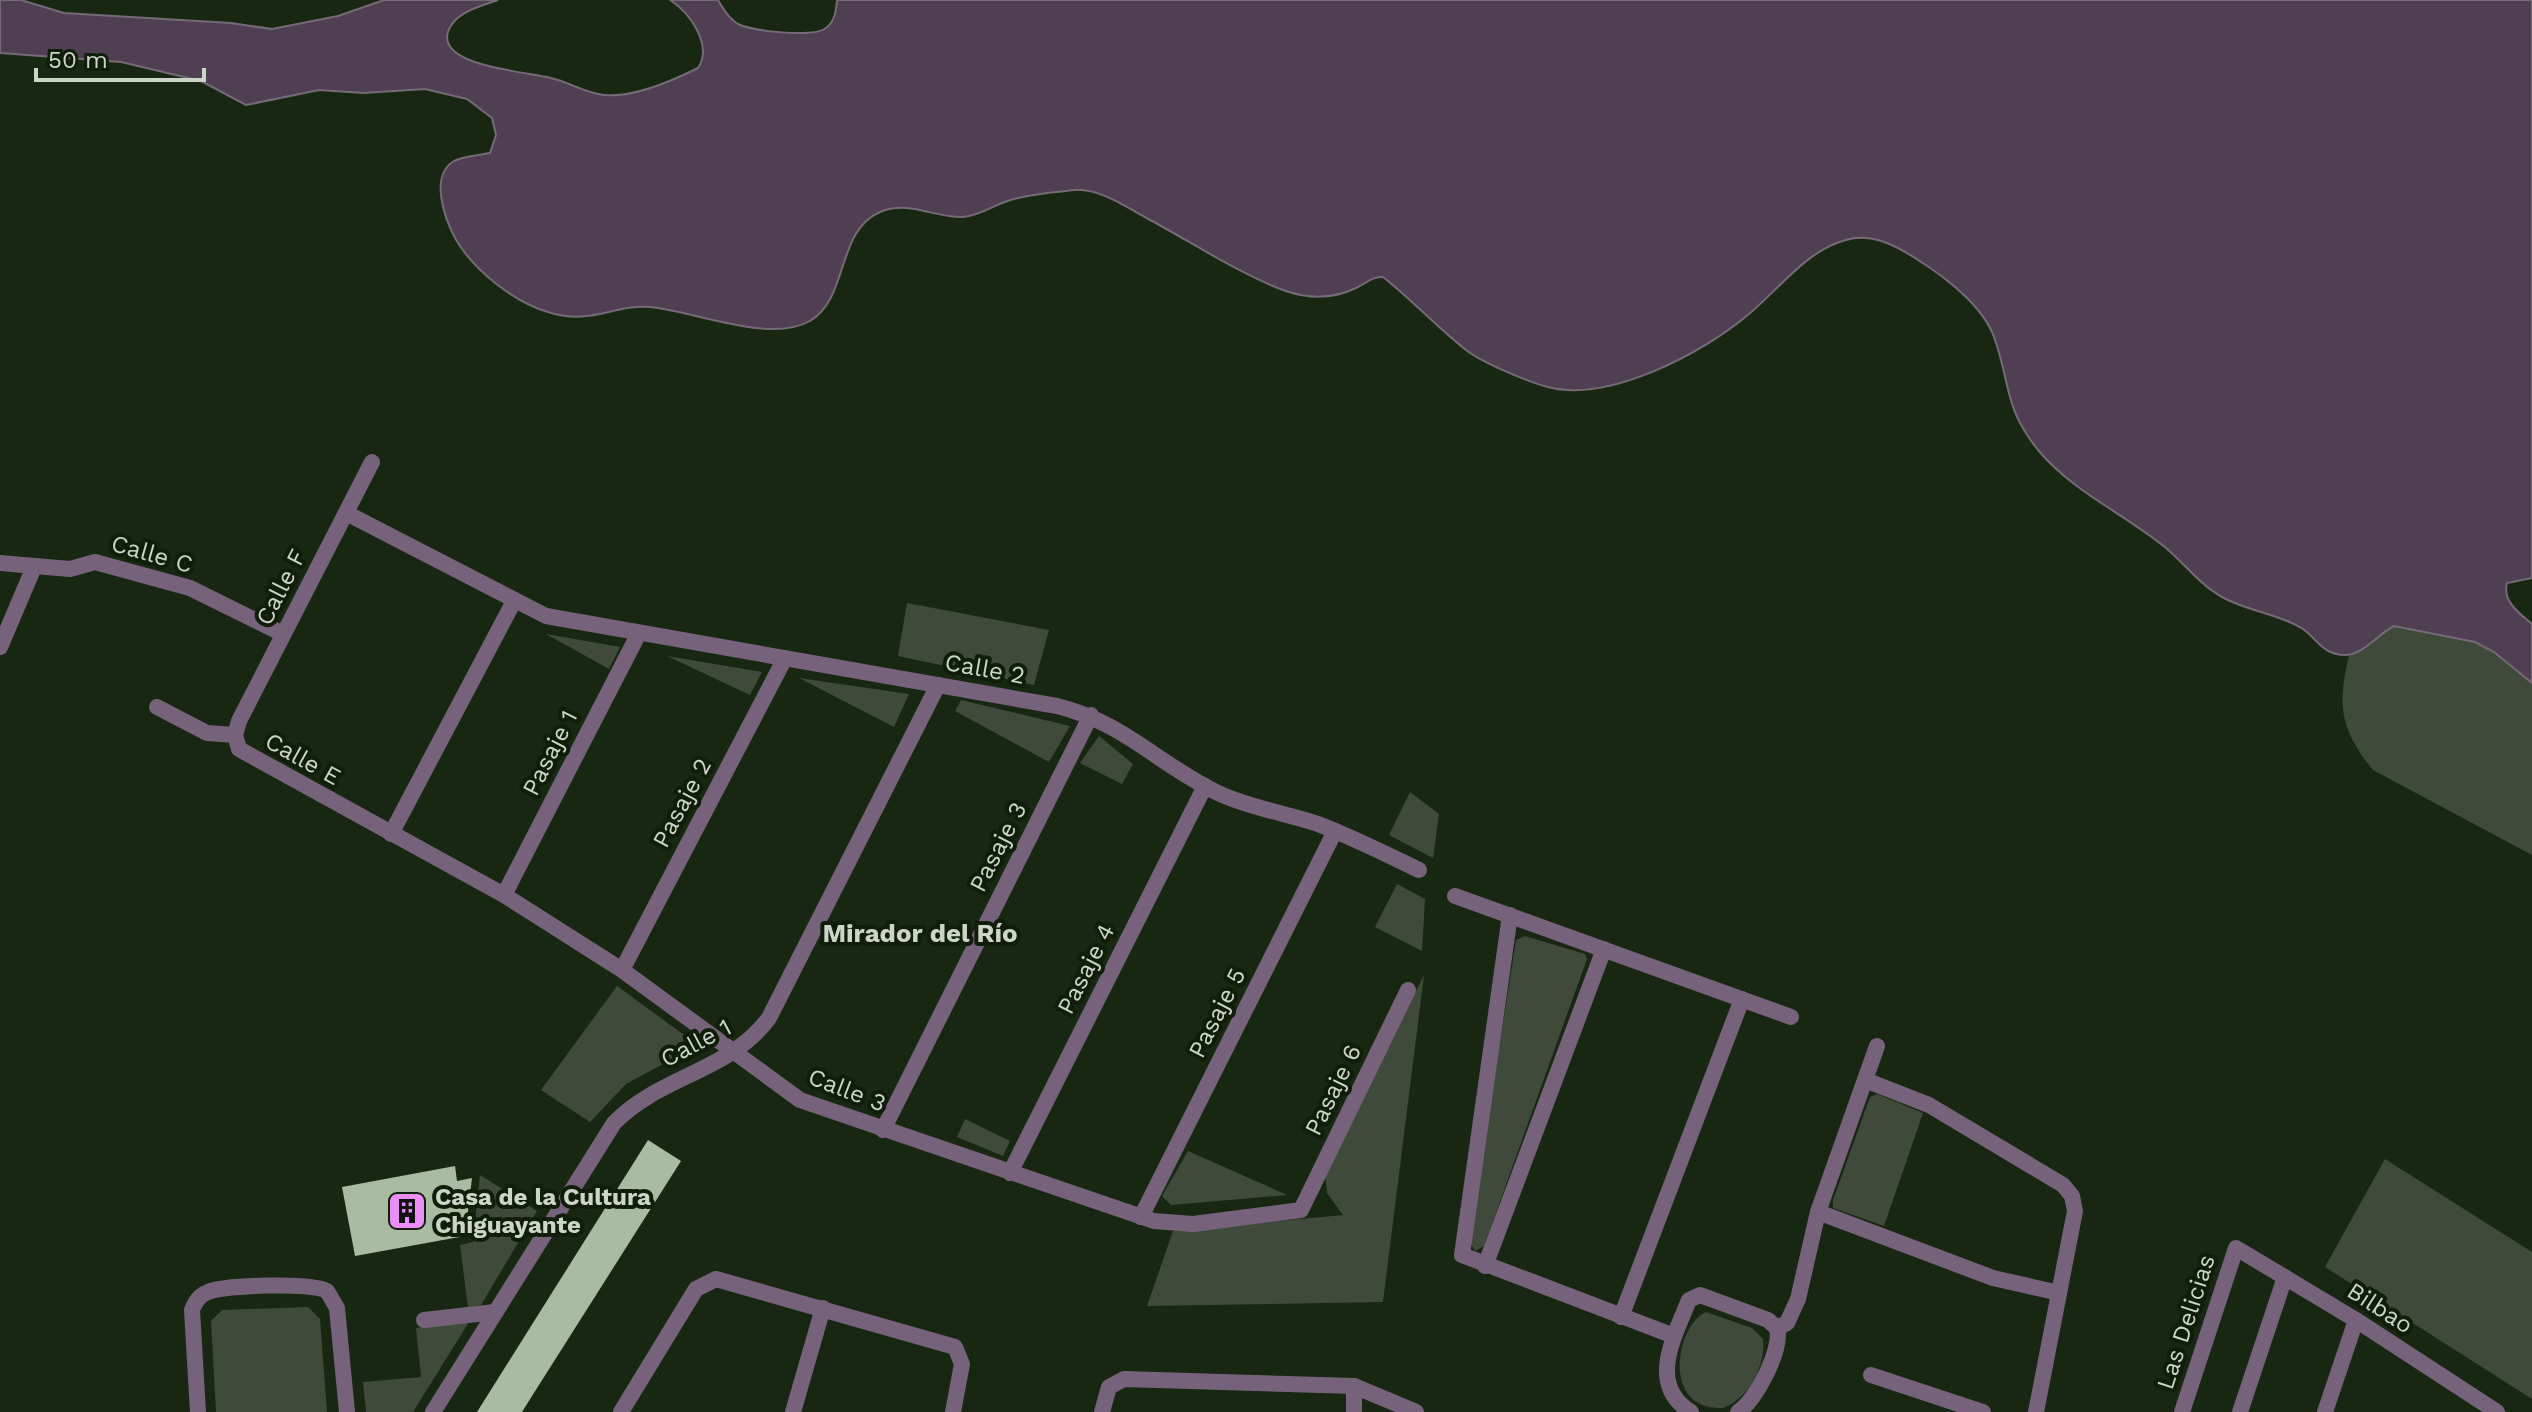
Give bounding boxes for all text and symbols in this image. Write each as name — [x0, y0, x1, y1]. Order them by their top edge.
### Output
scale bar — [36, 32, 204, 82]
text: 50 m — [48, 46, 108, 74]
street label: Calle C — [108, 529, 196, 579]
street label: Calle F — [250, 544, 312, 630]
street label: Calle 2 — [943, 648, 1027, 690]
street label: Pasaje 1 — [517, 706, 583, 800]
street label: Calle E — [260, 727, 346, 791]
street label: Pasaje 2 — [647, 754, 717, 852]
street label: Pasaje 3 — [964, 797, 1032, 897]
district label: Mirador del Río — [822, 918, 1018, 948]
street label: Pasaje 4 — [1051, 919, 1121, 1019]
street label: Pasaje 5 — [1183, 963, 1251, 1063]
street label: Calle 1 — [656, 1013, 736, 1073]
street label: Pasaje 6 — [1299, 1040, 1367, 1140]
street label: Calle 3 — [804, 1062, 890, 1118]
place label: Casa de la Cultura Chiguayante — [435, 1183, 651, 1239]
building icon: Casa de la Cultura Chiguayante — [386, 1190, 428, 1232]
street label: Las Delicias — [2151, 1251, 2221, 1393]
street label: Bilbao — [2342, 1277, 2418, 1339]

